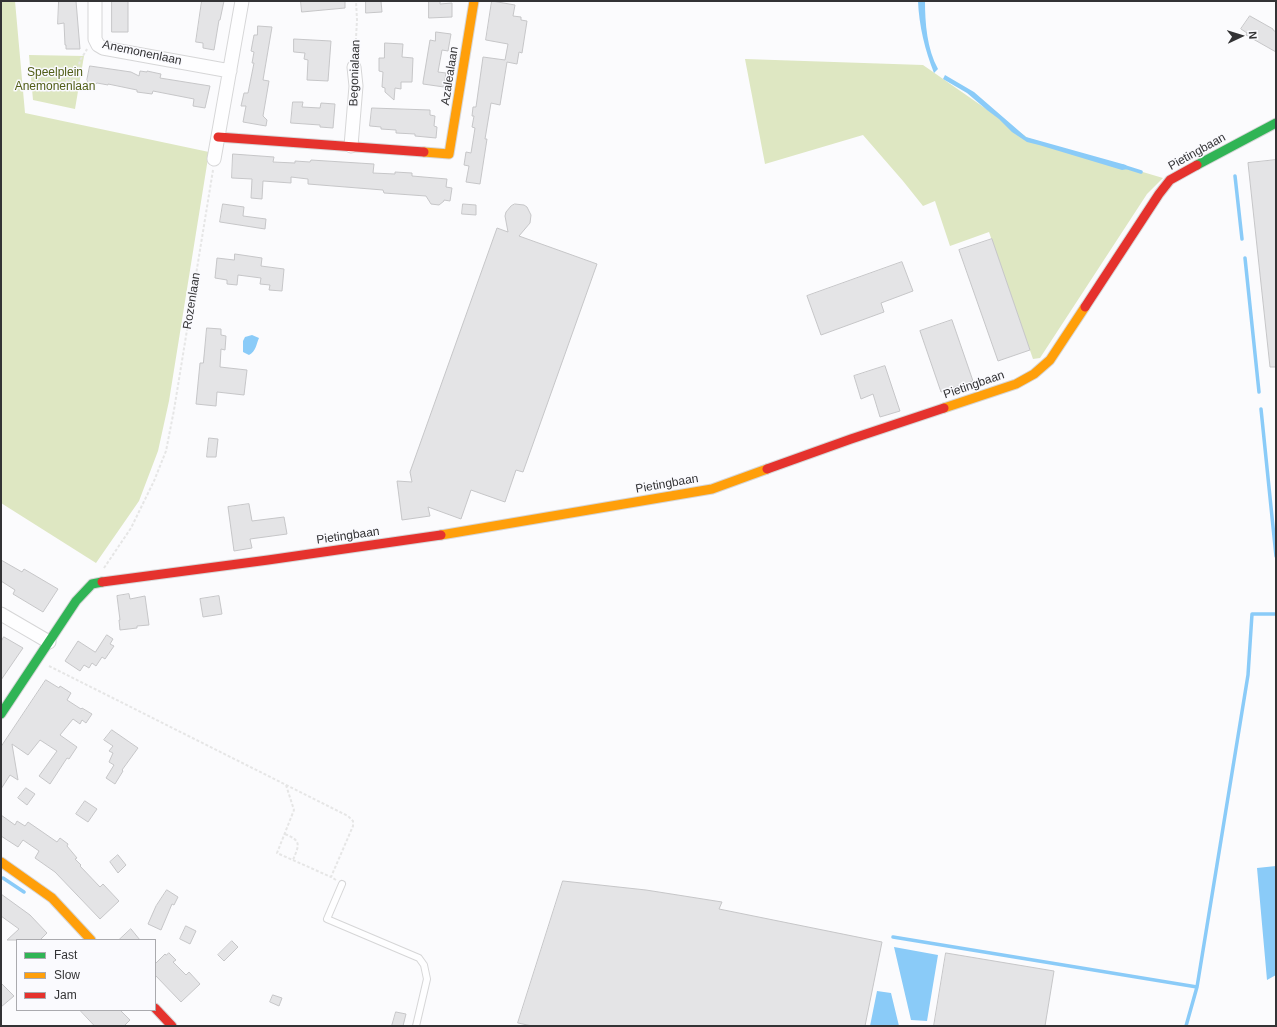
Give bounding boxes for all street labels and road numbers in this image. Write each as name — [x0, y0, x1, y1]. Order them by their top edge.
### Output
street label: Anemonenlaan — [101, 38, 183, 68]
street label: Begonialaan — [347, 39, 363, 107]
street label: Azalealaan — [438, 46, 462, 106]
street label: Pietingbaan — [1166, 130, 1228, 174]
street label: Rozenlaan — [180, 272, 204, 330]
street label: Pietingbaan — [942, 368, 1006, 402]
street label: Pietingbaan — [635, 471, 699, 497]
street label: Pietingbaan — [316, 524, 380, 548]

